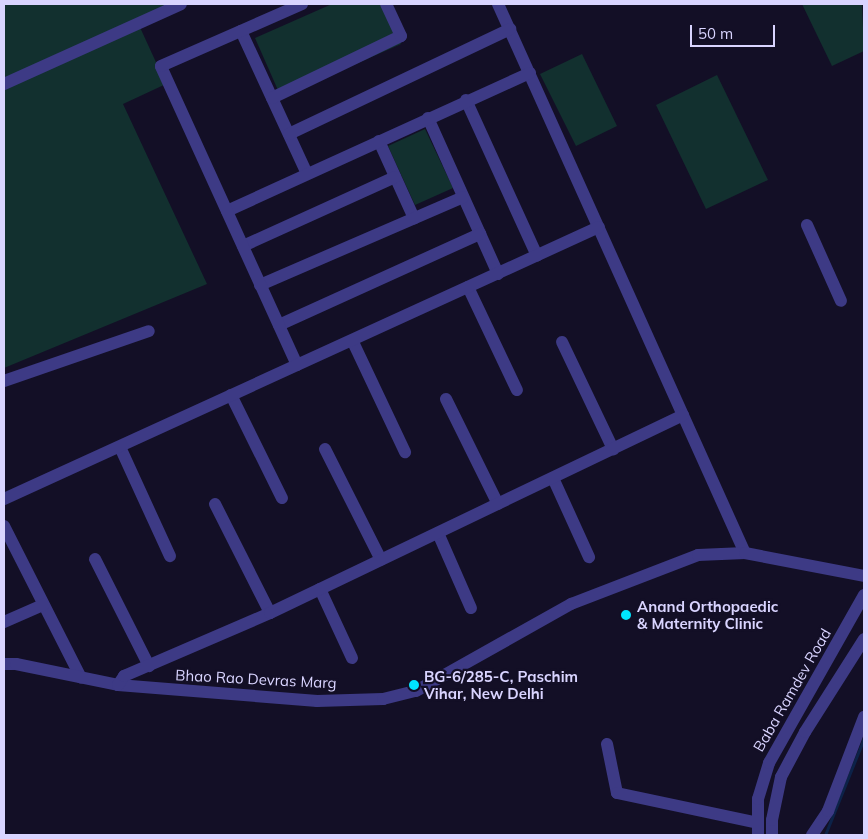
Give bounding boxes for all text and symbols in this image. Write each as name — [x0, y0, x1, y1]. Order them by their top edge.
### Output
scale bar — [693, 15, 778, 47]
text: 50 m — [698, 24, 733, 43]
place label: Anand Orthopaedic & Maternity Clinic — [637, 597, 778, 632]
marker: Anand Orthopaedic & Maternity Clinic — [619, 608, 633, 622]
street label: Baba Ramdev Road — [749, 625, 835, 755]
street label: Bhao Rao Devras Marg — [175, 666, 337, 692]
place label: BG-6/285-C, Paschim Vihar, New Delhi — [424, 667, 578, 702]
marker: BG-6/285-C, Paschim Vihar, New Delhi — [408, 679, 420, 691]

